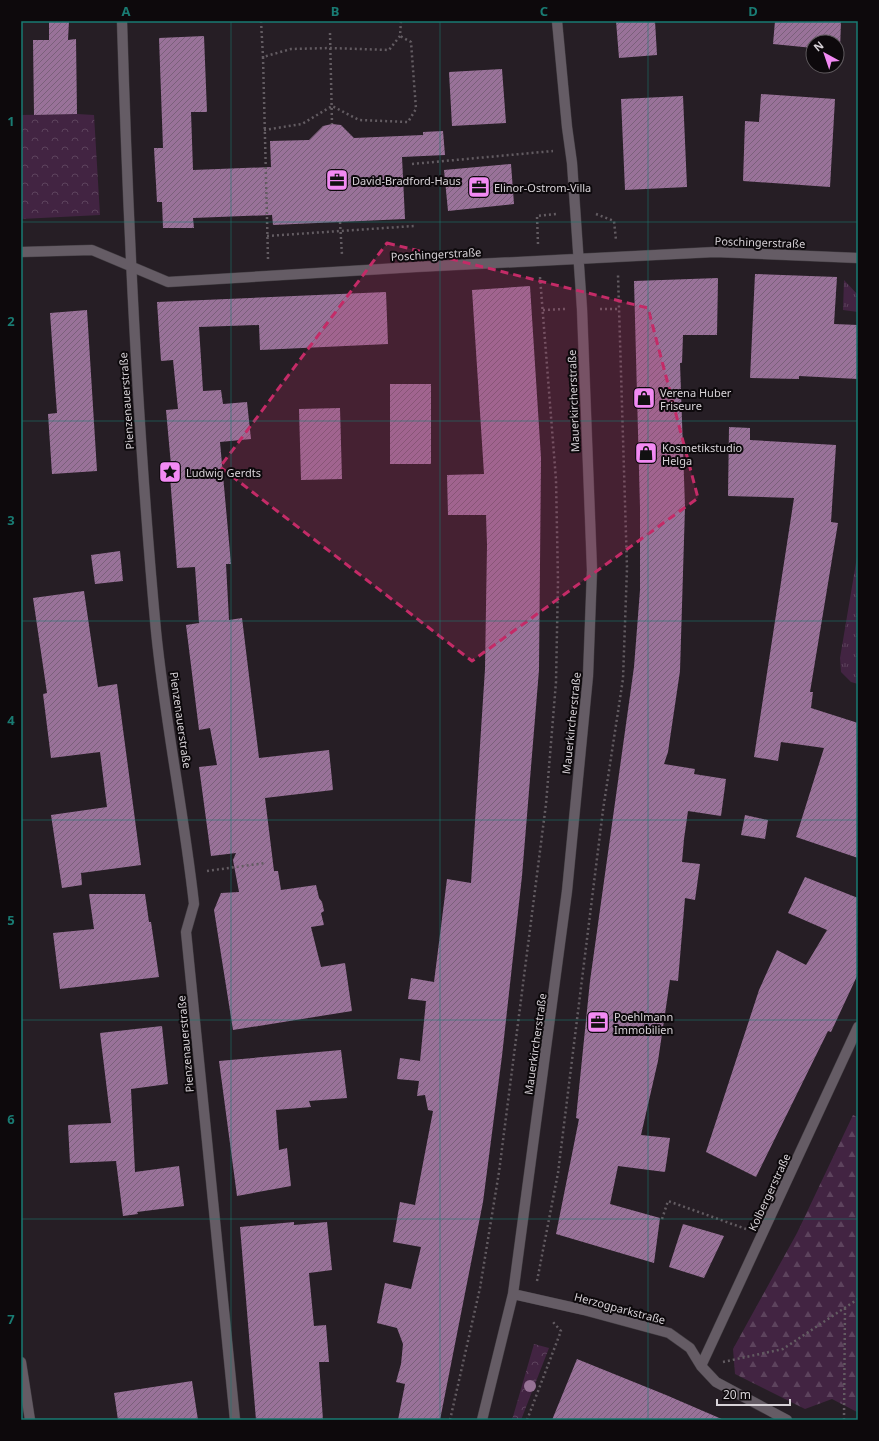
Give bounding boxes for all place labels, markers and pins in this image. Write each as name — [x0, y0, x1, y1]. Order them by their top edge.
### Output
office icon: David-Bradford-Haus — [324, 167, 350, 193]
place label: David-Bradford-Haus — [352, 173, 461, 188]
office icon: Elinor-Ostrom-Villa — [466, 174, 492, 200]
place label: Elinor-Ostrom-Villa — [494, 180, 591, 195]
shop icon: Verena Huber Friseure — [631, 385, 657, 411]
place label: Verena Huber Friseure — [660, 385, 732, 413]
shop icon: Kosmetikstudio Helga — [633, 440, 659, 466]
place label: Kosmetikstudio Helga — [662, 440, 743, 468]
place icon: Ludwig Gerdts — [157, 459, 183, 485]
place label: Ludwig Gerdts — [186, 465, 261, 480]
office icon: Poehlmann Immobilien — [585, 1009, 611, 1035]
place label: Poehlmann Immobilien — [614, 1009, 673, 1037]

